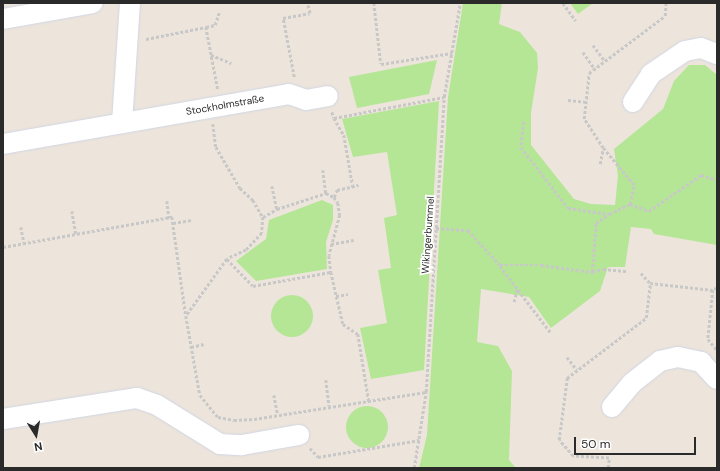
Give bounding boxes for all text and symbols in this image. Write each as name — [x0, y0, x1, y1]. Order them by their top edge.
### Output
street label: Stockholmstraße — [185, 92, 265, 118]
street label: Wikingerbummel — [419, 196, 437, 274]
north arrow — [16, 415, 56, 455]
scale bar — [576, 429, 698, 455]
text: 50 m — [581, 436, 610, 452]
text: N — [33, 439, 44, 454]

